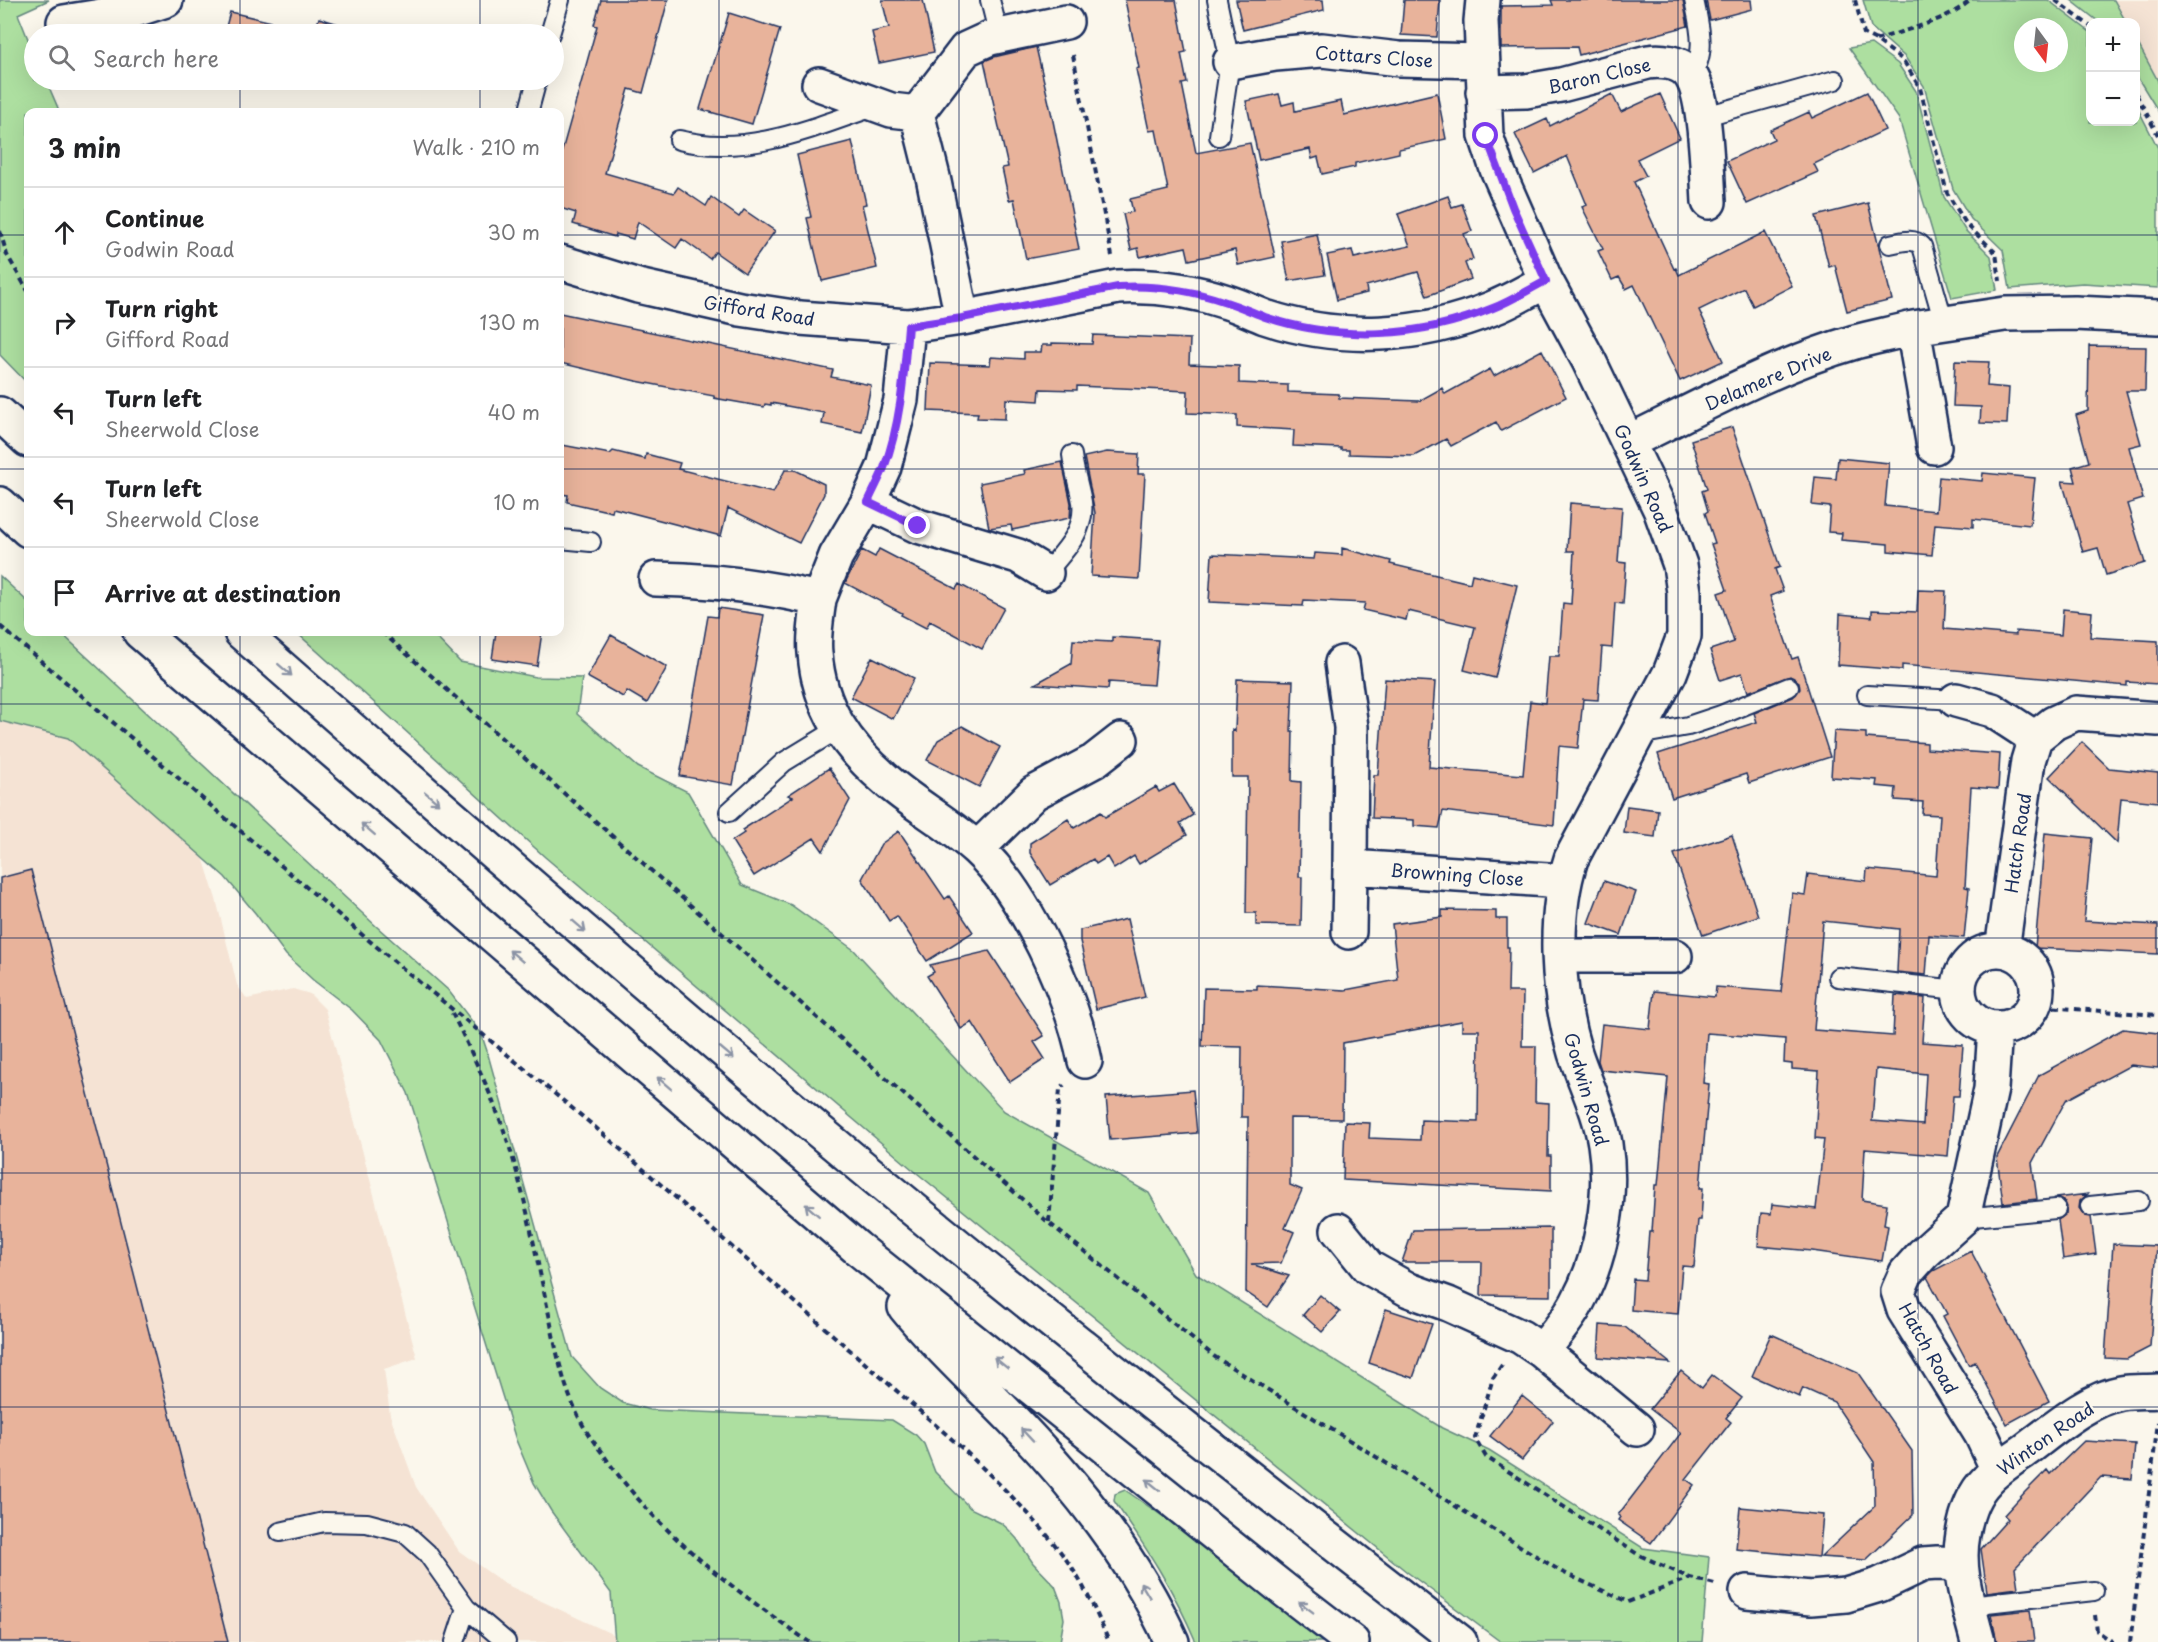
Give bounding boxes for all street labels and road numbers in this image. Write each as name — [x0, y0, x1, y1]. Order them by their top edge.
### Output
street label: Cottars Close — [1314, 38, 1434, 74]
street label: Baron Close — [1545, 50, 1653, 100]
street label: Gifford Road — [701, 288, 817, 332]
street label: Delamere Drive — [1701, 339, 1836, 417]
street label: Godwin Road — [1608, 419, 1680, 537]
street label: Hatch Road — [1997, 791, 2037, 895]
street label: Browning Close — [1389, 856, 1525, 892]
street label: Godwin Road — [1558, 1029, 1616, 1149]
street label: Hatch Road — [1893, 1297, 1965, 1399]
street label: Winton Road — [1991, 1395, 2099, 1481]

